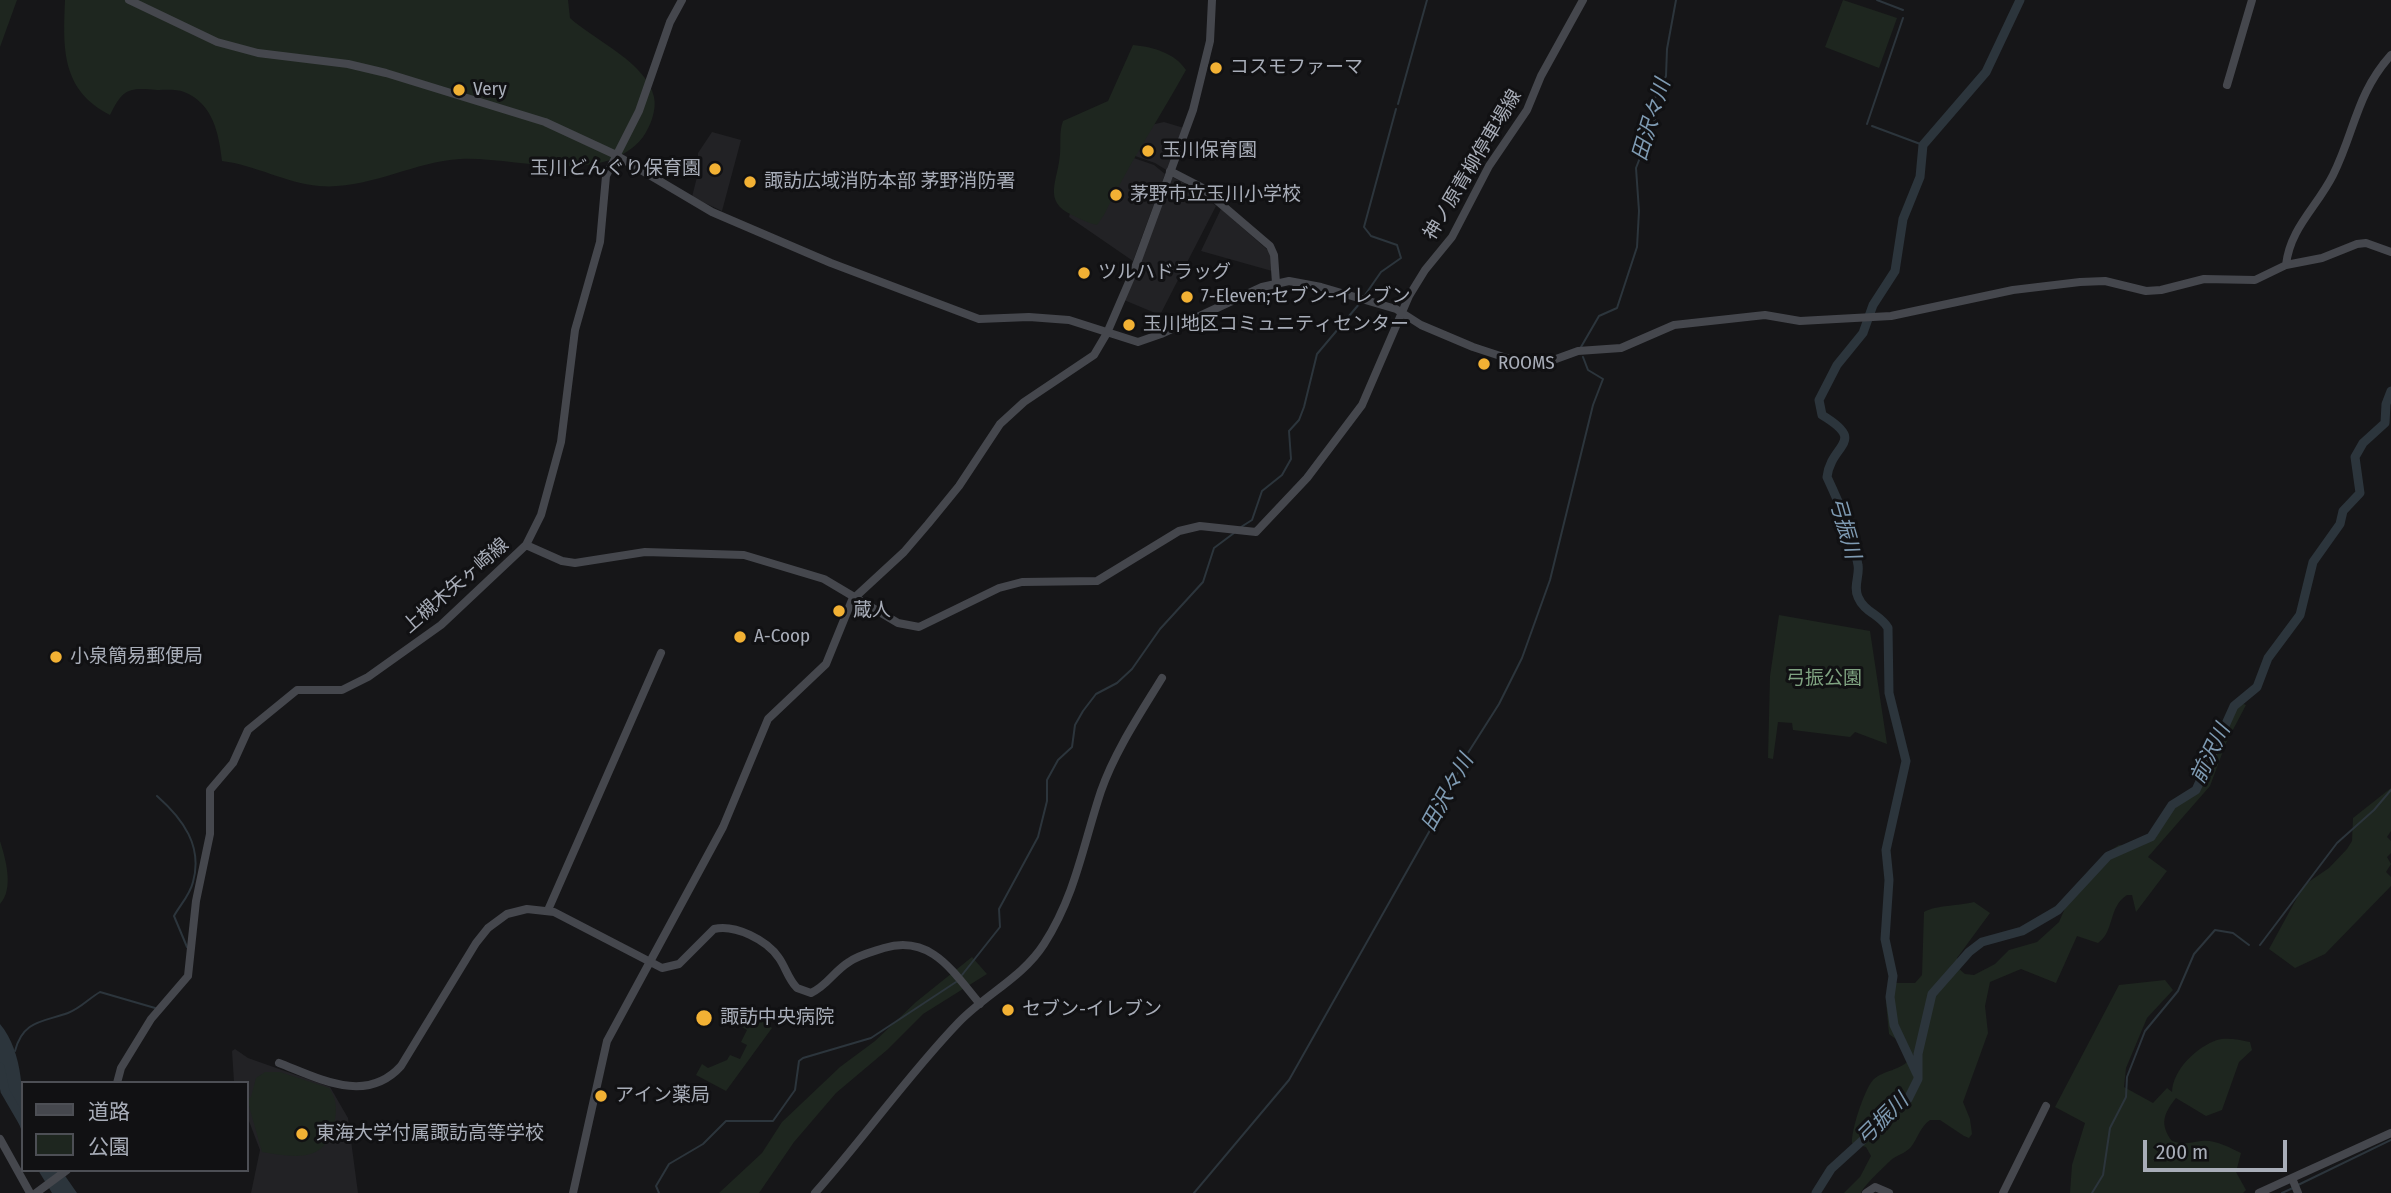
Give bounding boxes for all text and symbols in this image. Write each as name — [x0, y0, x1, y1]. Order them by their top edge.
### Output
place label: コスモファーマ — [1230, 57, 1363, 79]
marker: コスモファーマ — [1208, 60, 1224, 76]
water label: 田沢々川 — [1628, 76, 1676, 164]
place label: Very — [473, 79, 507, 101]
marker: Very — [451, 82, 467, 98]
street label: 神ノ原青柳停車場線 — [1419, 86, 1527, 244]
place label: 玉川保育園 — [1162, 140, 1257, 162]
marker: 玉川保育園 — [1140, 143, 1156, 159]
place label: 玉川どんぐり保育園 — [530, 158, 701, 180]
marker: 玉川どんぐり保育園 — [707, 161, 723, 177]
place label: 諏訪広域消防本部 茅野消防署 — [764, 171, 1015, 193]
marker: 諏訪広域消防本部 茅野消防署 — [742, 174, 758, 190]
place label: 茅野市立玉川小学校 — [1130, 184, 1301, 206]
marker: 茅野市立玉川小学校 — [1108, 187, 1124, 203]
place label: ツルハドラッグ — [1098, 262, 1231, 284]
marker: ツルハドラッグ — [1076, 265, 1092, 281]
place label: 7-Eleven;セブン-イレブン — [1201, 286, 1411, 308]
marker: 7-Eleven;セブン-イレブン — [1179, 289, 1195, 305]
place label: 玉川地区コミュニティセンター — [1143, 314, 1409, 336]
marker: 玉川地区コミュニティセンター — [1121, 317, 1137, 333]
place label: ROOMS — [1498, 353, 1555, 375]
marker: ROOMS — [1476, 356, 1492, 372]
water label: 弓振川 — [1823, 494, 1865, 562]
street label: 上槻木矢ヶ崎線 — [398, 534, 514, 638]
place label: 蔵人 — [853, 600, 891, 622]
marker: 蔵人 — [831, 603, 847, 619]
place label: A-Coop — [754, 626, 810, 648]
marker: A-Coop — [732, 629, 748, 645]
place label: 小泉簡易郵便局 — [70, 646, 203, 668]
marker: 小泉簡易郵便局 — [48, 649, 64, 665]
park label: 弓振公園 — [1786, 668, 1862, 690]
water label: 前沢川 — [2186, 720, 2236, 788]
water label: 田沢々川 — [1417, 750, 1479, 836]
place label: セブン-イレブン — [1022, 999, 1162, 1021]
marker: セブン-イレブン — [1000, 1002, 1016, 1018]
place label: 諏訪中央病院 — [720, 1007, 834, 1029]
marker: 諏訪中央病院 — [694, 1008, 714, 1028]
legend — [21, 1081, 248, 1172]
place label: アイン薬局 — [615, 1085, 710, 1107]
marker: アイン薬局 — [593, 1088, 609, 1104]
water label: 弓振川 — [1852, 1089, 1914, 1151]
text: 道路 — [88, 1099, 130, 1125]
place label: 東海大学付属諏訪高等学校 — [316, 1123, 544, 1145]
marker: 東海大学付属諏訪高等学校 — [294, 1126, 310, 1142]
scale bar — [2146, 1126, 2290, 1170]
text: 公園 — [88, 1134, 130, 1160]
text: 200 m — [2156, 1139, 2208, 1165]

